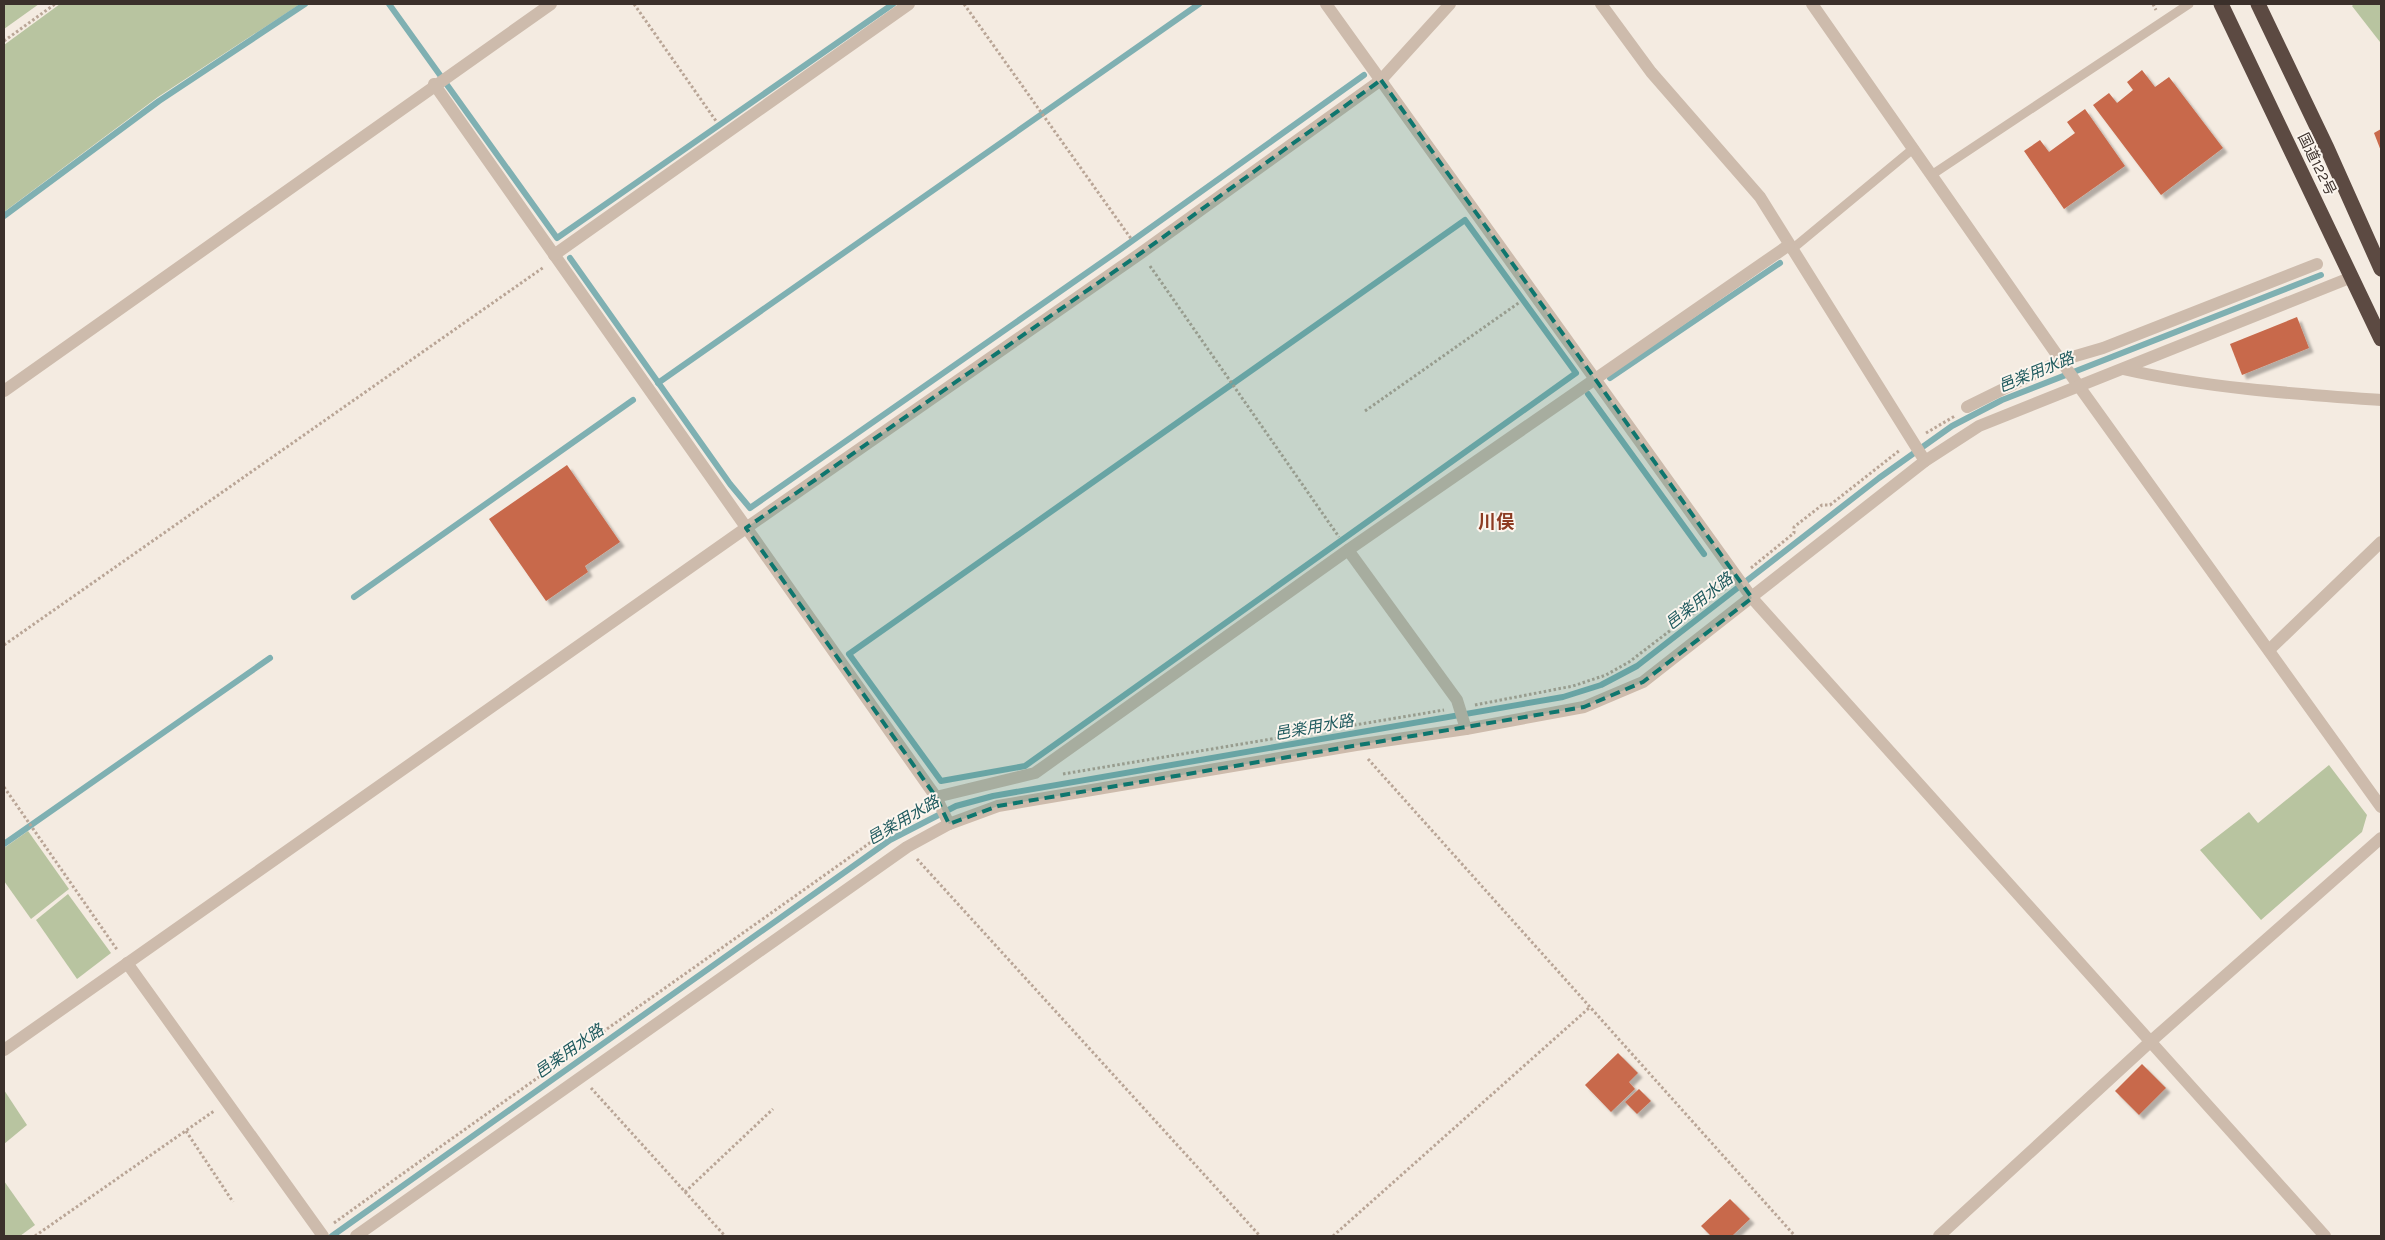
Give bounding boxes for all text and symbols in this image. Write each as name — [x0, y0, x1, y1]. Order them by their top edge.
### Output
street label: 国道122号 — [2294, 130, 2340, 198]
water label: 邑楽用水路 — [1995, 347, 2078, 396]
district label: 川俣 — [1478, 511, 1515, 533]
water label: 邑楽用水路 — [1662, 568, 1738, 633]
water label: 邑楽用水路 — [1273, 710, 1357, 743]
water label: 邑楽用水路 — [864, 791, 944, 848]
water label: 邑楽用水路 — [531, 1019, 609, 1082]

